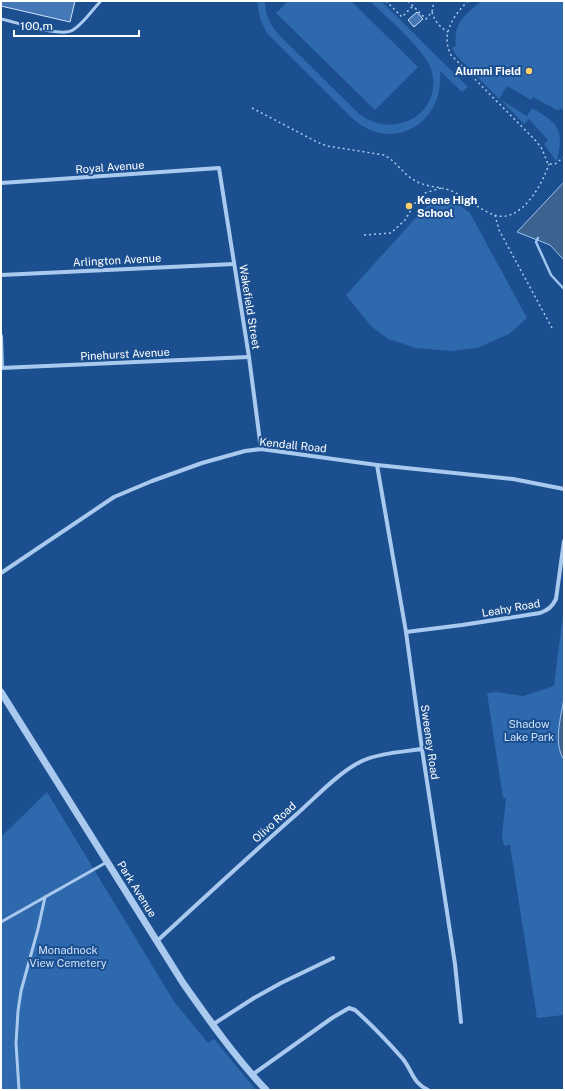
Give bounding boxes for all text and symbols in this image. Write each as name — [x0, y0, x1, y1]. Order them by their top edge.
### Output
scale bar — [14, 12, 139, 38]
text: 100 m — [20, 19, 53, 33]
place label: Alumni Field — [455, 65, 521, 77]
marker: Alumni Field — [524, 66, 534, 76]
street label: Royal Avenue — [75, 159, 145, 175]
place label: Keene High School — [417, 194, 477, 219]
marker: Keene High School — [404, 201, 414, 211]
street label: Arlington Avenue — [72, 252, 162, 268]
street label: Wakefield Street — [237, 264, 263, 350]
street label: Pinehurst Avenue — [80, 346, 170, 362]
street label: Kendall Road — [259, 435, 327, 455]
street label: Leahy Road — [481, 597, 541, 619]
street label: Sweeney Road — [419, 704, 441, 780]
park label: Shadow Lake Park — [504, 718, 554, 743]
street label: Olivo Road — [250, 799, 298, 845]
street label: Park Avenue — [115, 859, 159, 919]
park label: Monadnock View Cemetery — [29, 944, 107, 969]

